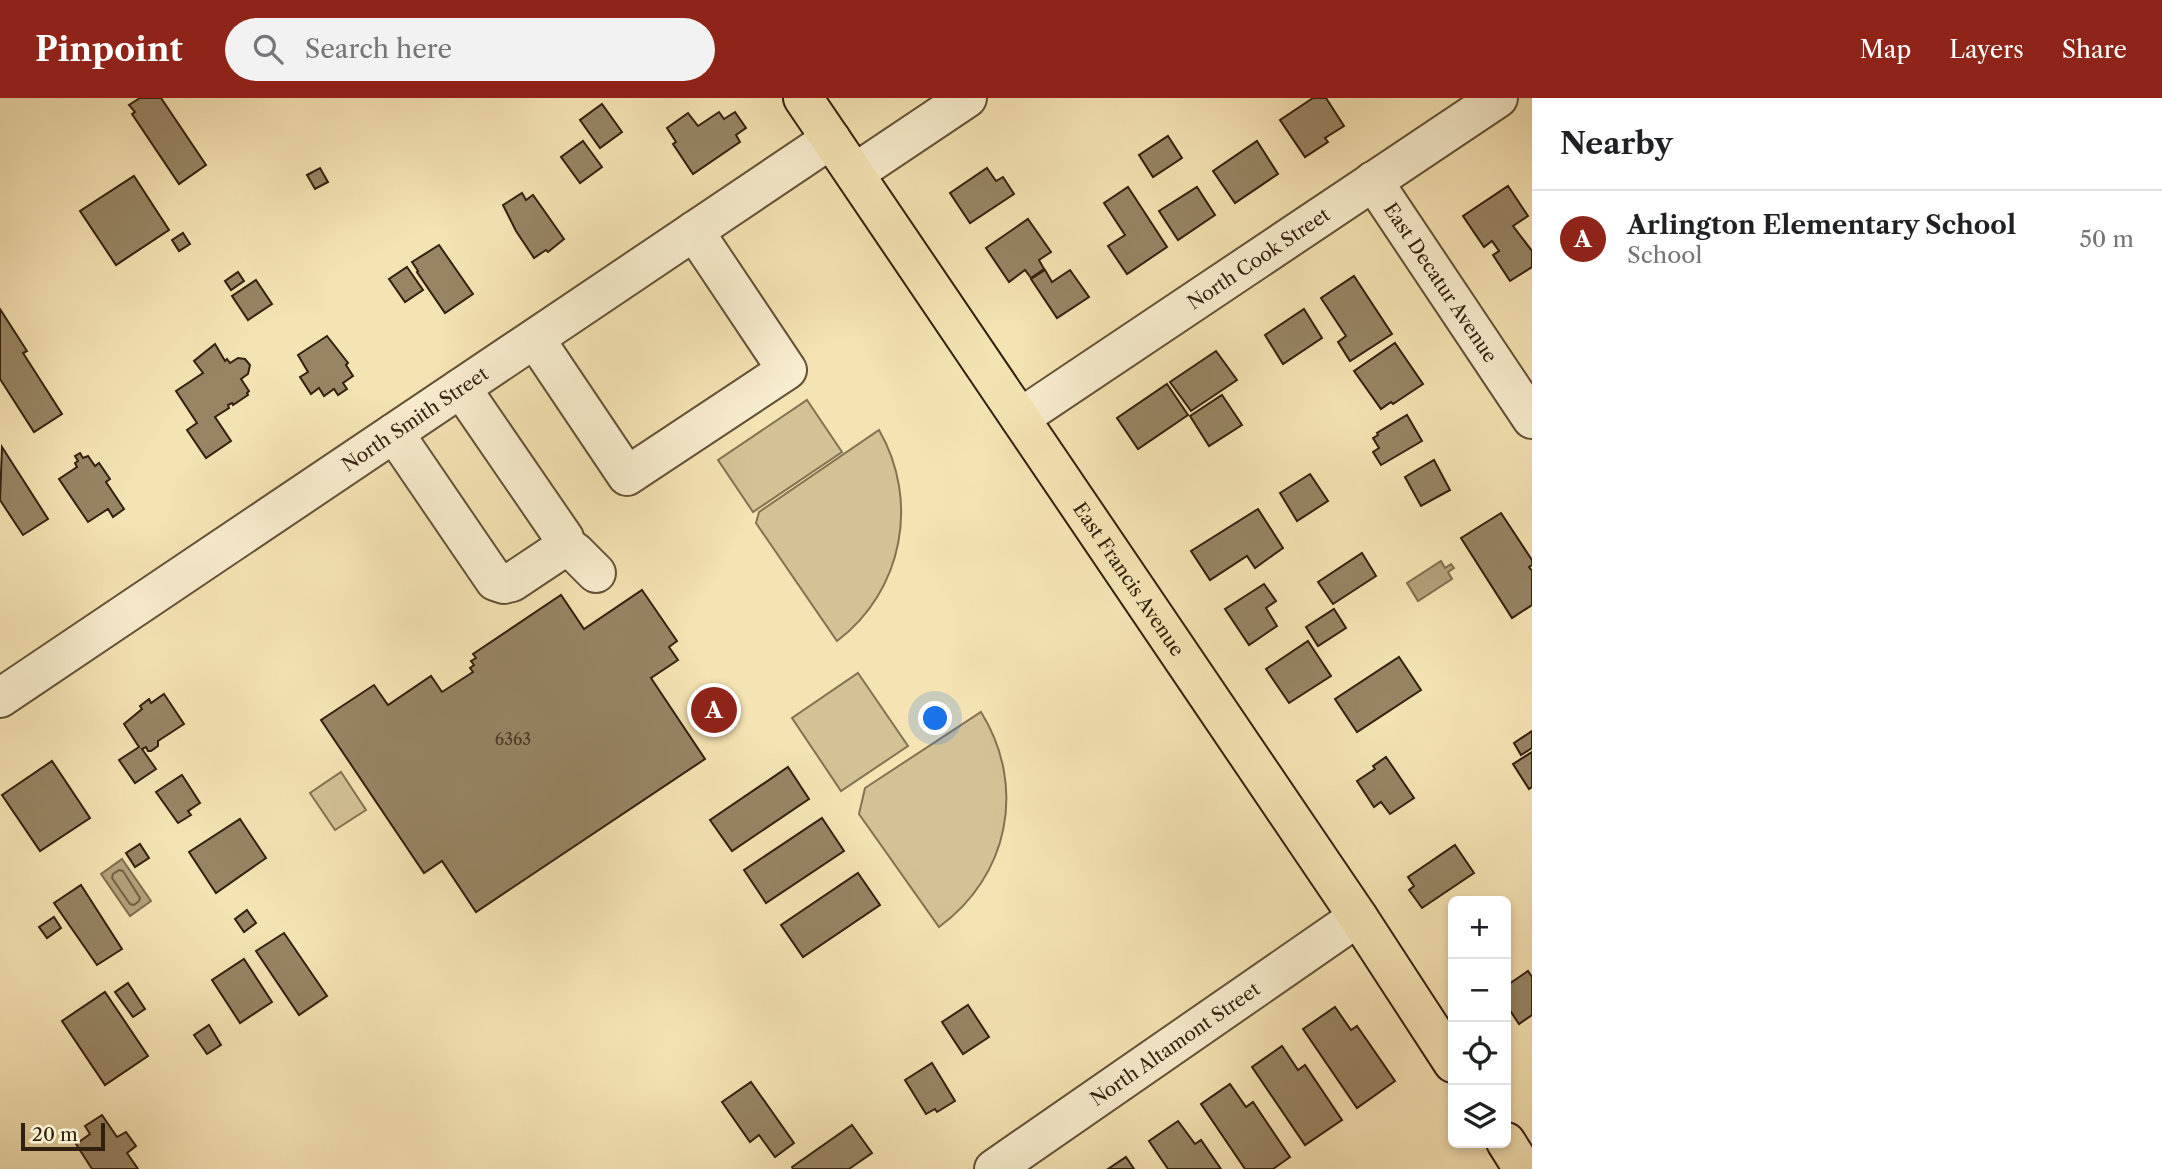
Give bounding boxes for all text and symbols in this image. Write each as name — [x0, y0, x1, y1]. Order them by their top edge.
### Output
search box — [225, 18, 715, 81]
text: Pinpoint — [35, 29, 183, 70]
icon: search — [249, 30, 287, 68]
text: Search here — [305, 33, 452, 65]
text: Map — [1860, 35, 1911, 64]
text: Layers — [1949, 35, 2024, 64]
text: Share — [2062, 35, 2127, 64]
text: Nearby — [1560, 125, 1673, 162]
street label: East Decatur Avenue — [1379, 199, 1502, 367]
street label: North Cook Street — [1183, 203, 1334, 315]
text: Arlington Elementary School — [1627, 209, 2016, 241]
text: A — [1574, 225, 1592, 253]
text: 50 m — [2079, 225, 2134, 253]
text: School — [1627, 241, 1702, 269]
street label: North Smith Street — [338, 362, 493, 477]
street label: East Francis Avenue — [1068, 498, 1189, 661]
pin: A — [691, 684, 737, 736]
your location — [918, 701, 952, 735]
house number: 6363 — [495, 729, 531, 749]
map controls — [1448, 896, 1511, 1148]
button: + — [1448, 896, 1511, 959]
button: − — [1448, 959, 1511, 1022]
street label: North Altamont Street — [1086, 977, 1265, 1111]
button: locate — [1448, 1022, 1511, 1085]
button: layers — [1448, 1085, 1511, 1148]
scale bar — [21, 1120, 105, 1152]
text: 20 m — [32, 1123, 78, 1146]

